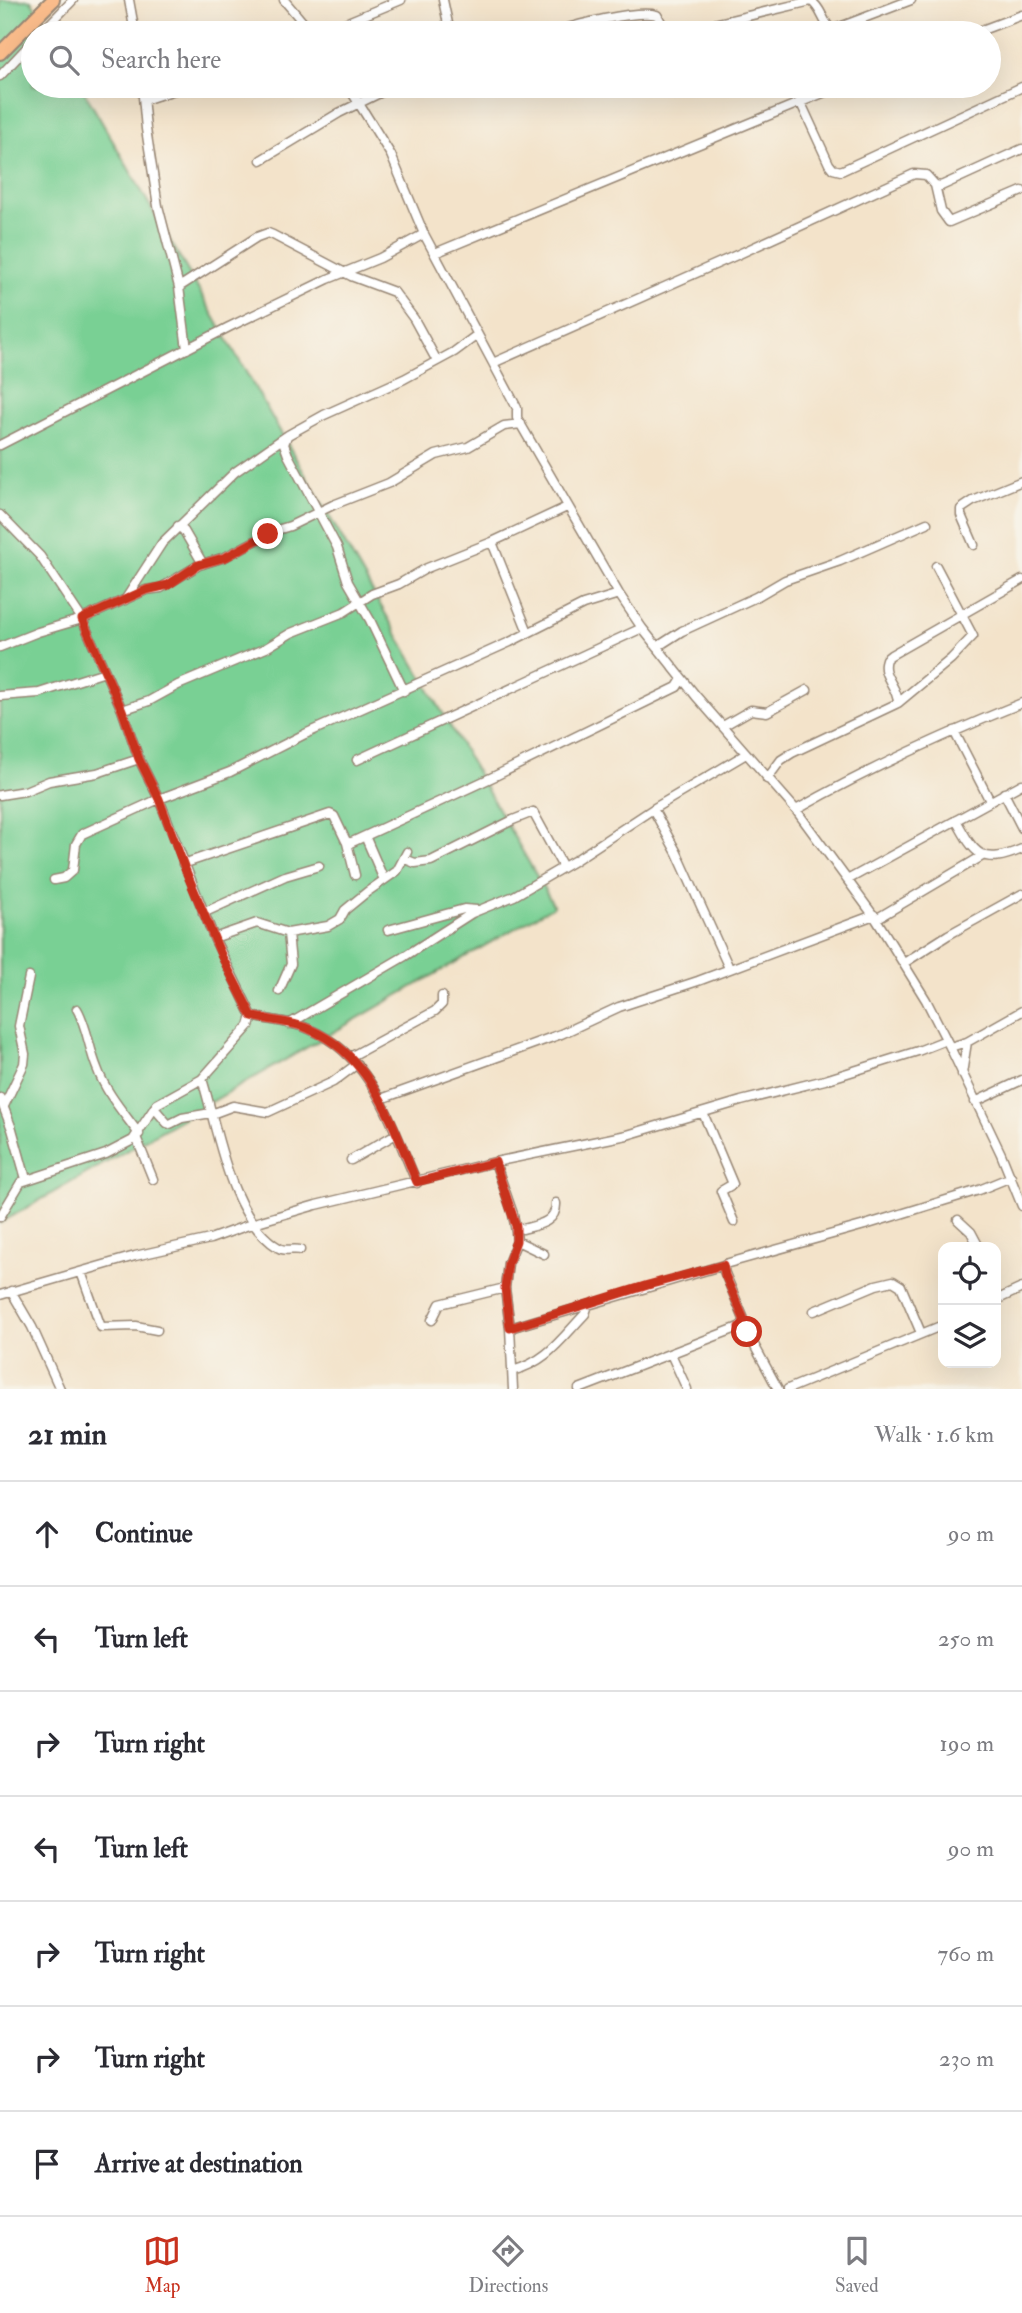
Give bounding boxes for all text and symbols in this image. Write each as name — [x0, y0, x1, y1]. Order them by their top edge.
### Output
search box — [21, 21, 1001, 98]
icon: search — [45, 41, 83, 79]
text: Search here — [101, 44, 221, 76]
route end — [252, 518, 283, 549]
map controls — [938, 1242, 1001, 1368]
button: locate — [938, 1242, 1001, 1305]
button: layers — [938, 1305, 1001, 1368]
route start — [731, 1316, 762, 1347]
text: 21 min — [28, 1416, 107, 1453]
text: Walk · 1.6 km — [874, 1420, 994, 1449]
icon: ahead — [28, 1515, 66, 1553]
text: Continue — [95, 1518, 193, 1550]
text: 90 m — [948, 1519, 994, 1548]
icon: left — [28, 1620, 66, 1658]
text: Turn left — [95, 1623, 188, 1655]
text: 250 m — [938, 1624, 994, 1653]
icon: right — [28, 1725, 66, 1763]
text: Turn right — [95, 1728, 205, 1760]
text: 190 m — [940, 1729, 994, 1758]
icon: left — [28, 1830, 66, 1868]
text: Turn left — [95, 1833, 188, 1865]
text: 90 m — [948, 1834, 994, 1863]
icon: right — [28, 1935, 66, 1973]
text: Turn right — [95, 1938, 205, 1970]
text: 760 m — [937, 1939, 994, 1968]
icon: right — [28, 2040, 66, 2078]
text: Turn right — [95, 2043, 205, 2075]
text: 230 m — [939, 2044, 994, 2073]
icon: arrive — [28, 2145, 66, 2183]
text: Arrive at destination — [95, 2148, 303, 2180]
tab: Map — [143, 2232, 181, 2298]
tab: Directions — [468, 2232, 548, 2298]
tab: Saved — [835, 2232, 879, 2298]

